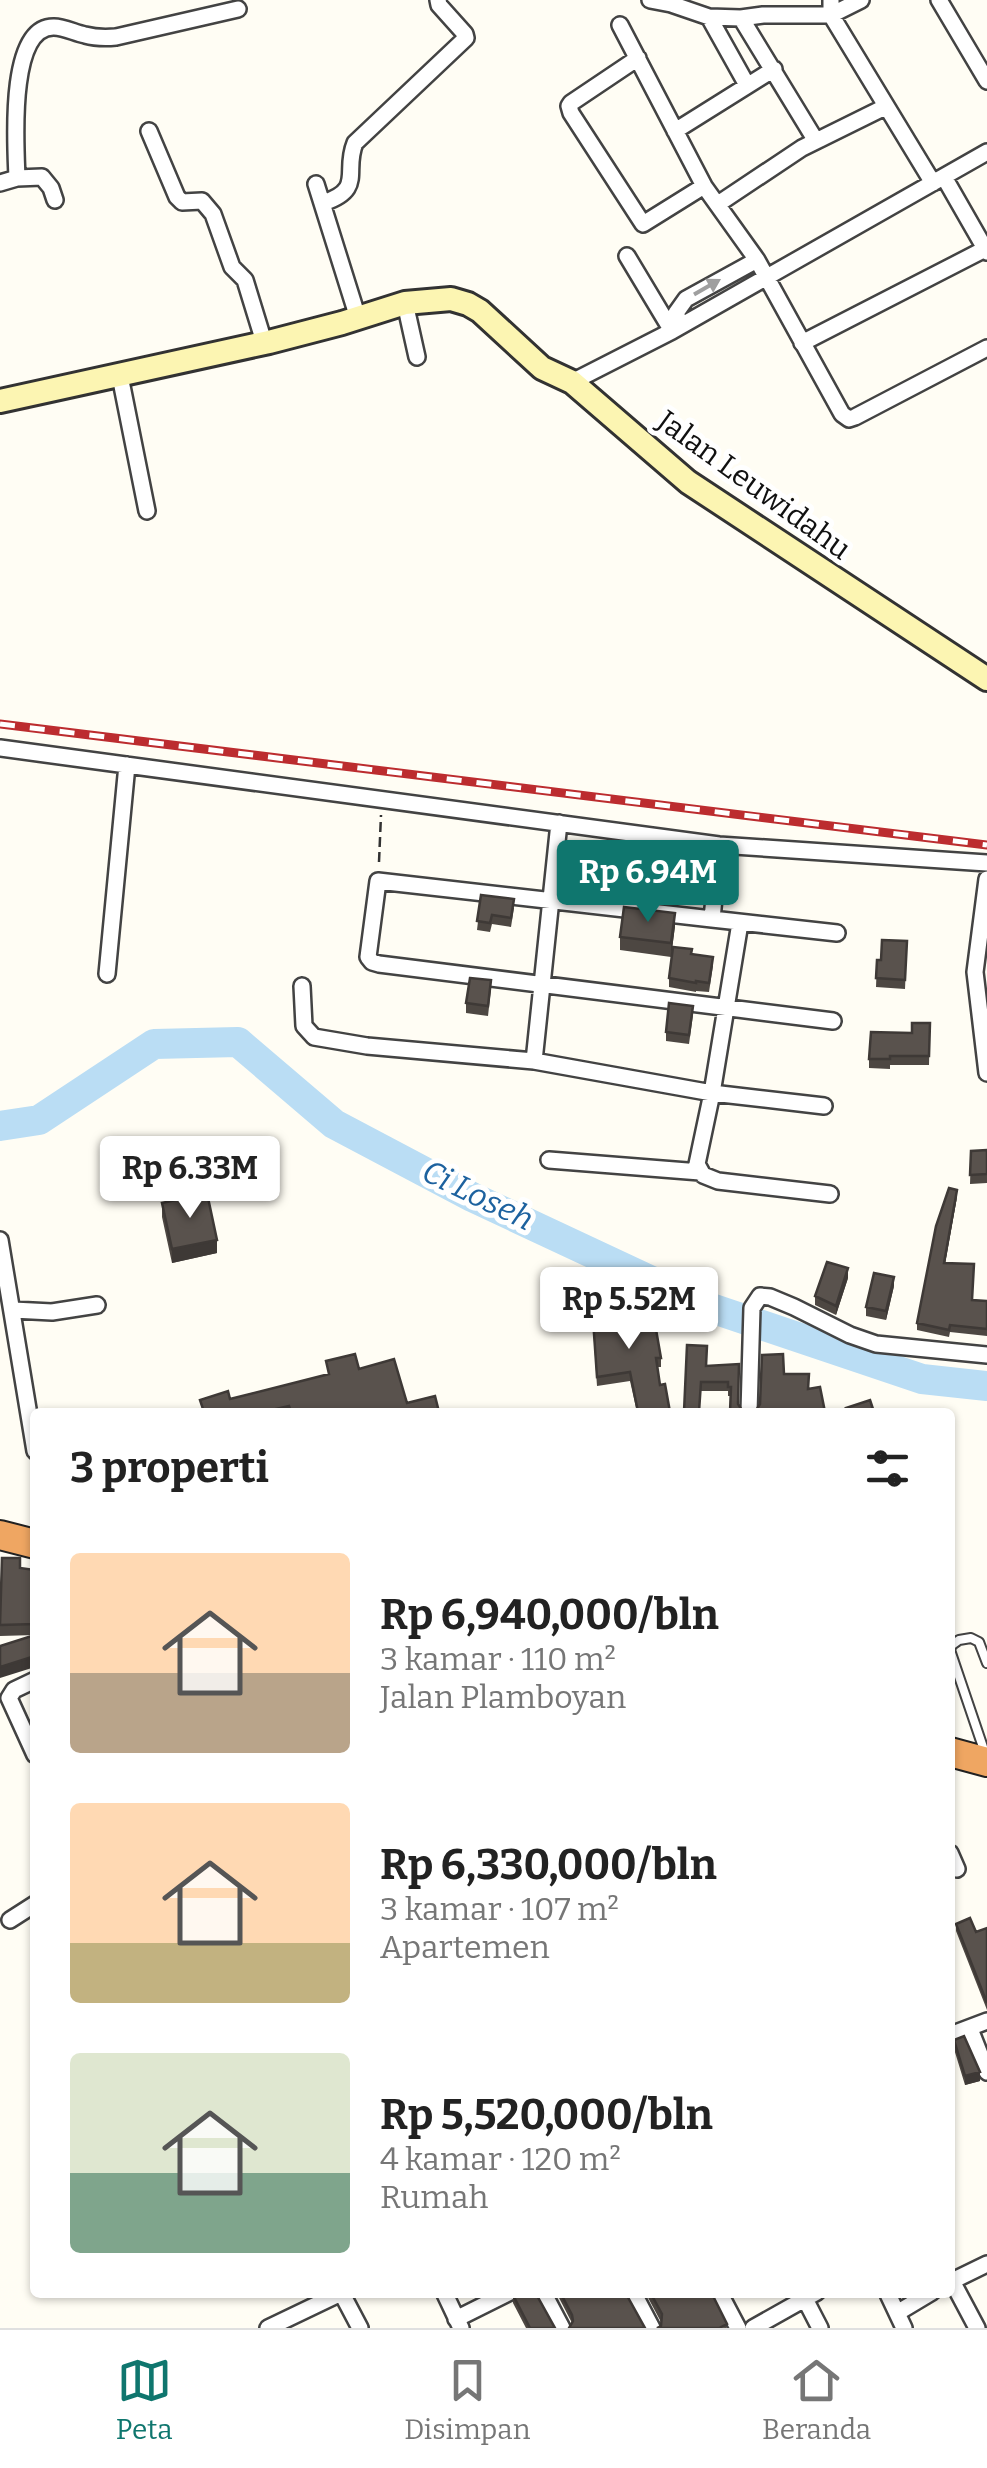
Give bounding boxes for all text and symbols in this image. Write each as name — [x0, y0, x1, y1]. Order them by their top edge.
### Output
one-way arrow — [693, 278, 722, 295]
street label: Jalan Leuwidahu — [650, 402, 858, 567]
pin: Rp 6.94M — [545, 840, 751, 925]
text: Rp 6.94M — [579, 853, 717, 891]
pin: Rp 6.33M — [87, 1136, 293, 1221]
text: Rp 6.33M — [122, 1149, 258, 1187]
water label: Ci Loseh — [416, 1152, 540, 1238]
pin: Rp 5.52M — [526, 1267, 732, 1352]
text: Rp 5.52M — [562, 1280, 696, 1318]
icon: filters — [860, 1441, 915, 1496]
text: 3 properti — [70, 1443, 269, 1493]
text: Rp 6,940,000/bln — [380, 1590, 719, 1640]
icon: home — [150, 1593, 270, 1713]
text: 3 kamar · 110 m² — [380, 1640, 616, 1678]
text: Jalan Plamboyan — [380, 1678, 626, 1716]
text: Rp 6,330,000/bln — [380, 1840, 717, 1890]
icon: home — [150, 1843, 270, 1963]
text: 3 kamar · 107 m² — [380, 1890, 619, 1928]
text: Apartemen — [380, 1928, 550, 1966]
text: Rp 5,520,000/bln — [380, 2090, 713, 2140]
icon: home — [150, 2093, 270, 2213]
text: 4 kamar · 120 m² — [380, 2140, 621, 2178]
text: Rumah — [380, 2178, 488, 2216]
tab: Peta — [116, 2353, 173, 2446]
tab: Disimpan — [404, 2353, 530, 2446]
tab: Beranda — [762, 2353, 871, 2446]

